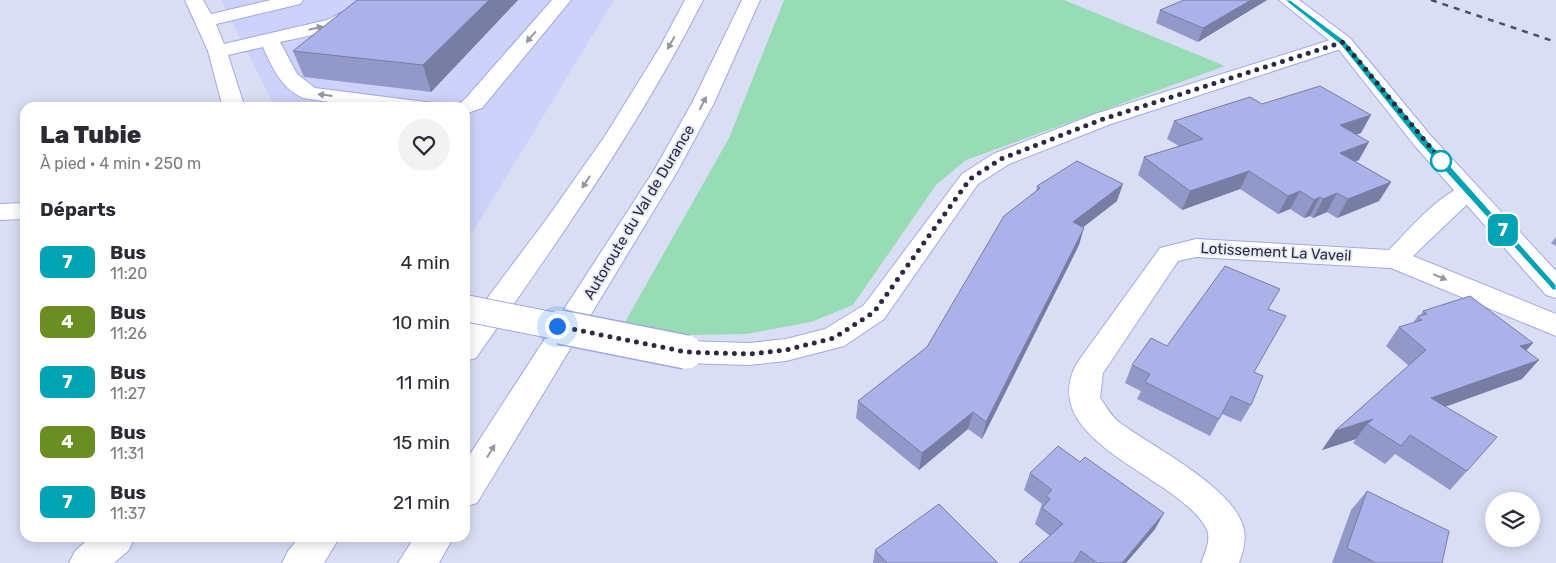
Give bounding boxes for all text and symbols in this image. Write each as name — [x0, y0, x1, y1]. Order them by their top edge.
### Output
one-way arrow — [308, 24, 323, 32]
one-way arrow — [525, 30, 536, 43]
one-way arrow — [667, 36, 675, 50]
one-way arrow — [316, 91, 332, 99]
one-way arrow — [699, 96, 707, 110]
button: heart — [398, 119, 450, 171]
text: La Tubie — [40, 121, 141, 149]
street label: Autoroute du Val de Durance — [580, 121, 698, 303]
unlabelled marker — [1430, 150, 1452, 172]
text: À pied · 4 min · 250 m — [40, 154, 201, 173]
one-way arrow — [581, 175, 591, 188]
text: Départs — [40, 198, 116, 221]
line badge: 7 — [1487, 214, 1519, 246]
text: 7 — [1498, 219, 1508, 241]
street label: Lotissement La Vaveil — [1200, 239, 1352, 265]
text: Bus — [110, 241, 146, 264]
text: 7 — [62, 251, 73, 273]
text: 4 min — [401, 251, 450, 274]
text: 11:20 — [110, 264, 147, 283]
one-way arrow — [1433, 274, 1447, 282]
text: Bus — [110, 301, 146, 324]
text: 4 — [61, 311, 74, 333]
text: 10 min — [392, 311, 450, 334]
your location — [545, 314, 570, 339]
text: 11:26 — [110, 324, 147, 343]
text: Bus — [110, 361, 146, 384]
text: 7 — [62, 371, 73, 393]
text: 11 min — [396, 371, 450, 394]
text: 11:27 — [110, 384, 145, 403]
text: Bus — [110, 421, 146, 444]
text: 4 — [61, 431, 74, 453]
text: 15 min — [393, 431, 450, 454]
text: 11:31 — [110, 444, 144, 463]
one-way arrow — [486, 444, 496, 458]
text: Bus — [110, 481, 146, 504]
text: 7 — [62, 491, 73, 513]
text: 21 min — [393, 491, 450, 514]
map controls — [1485, 492, 1540, 547]
button: layers — [1485, 492, 1540, 547]
text: 11:37 — [110, 504, 146, 523]

